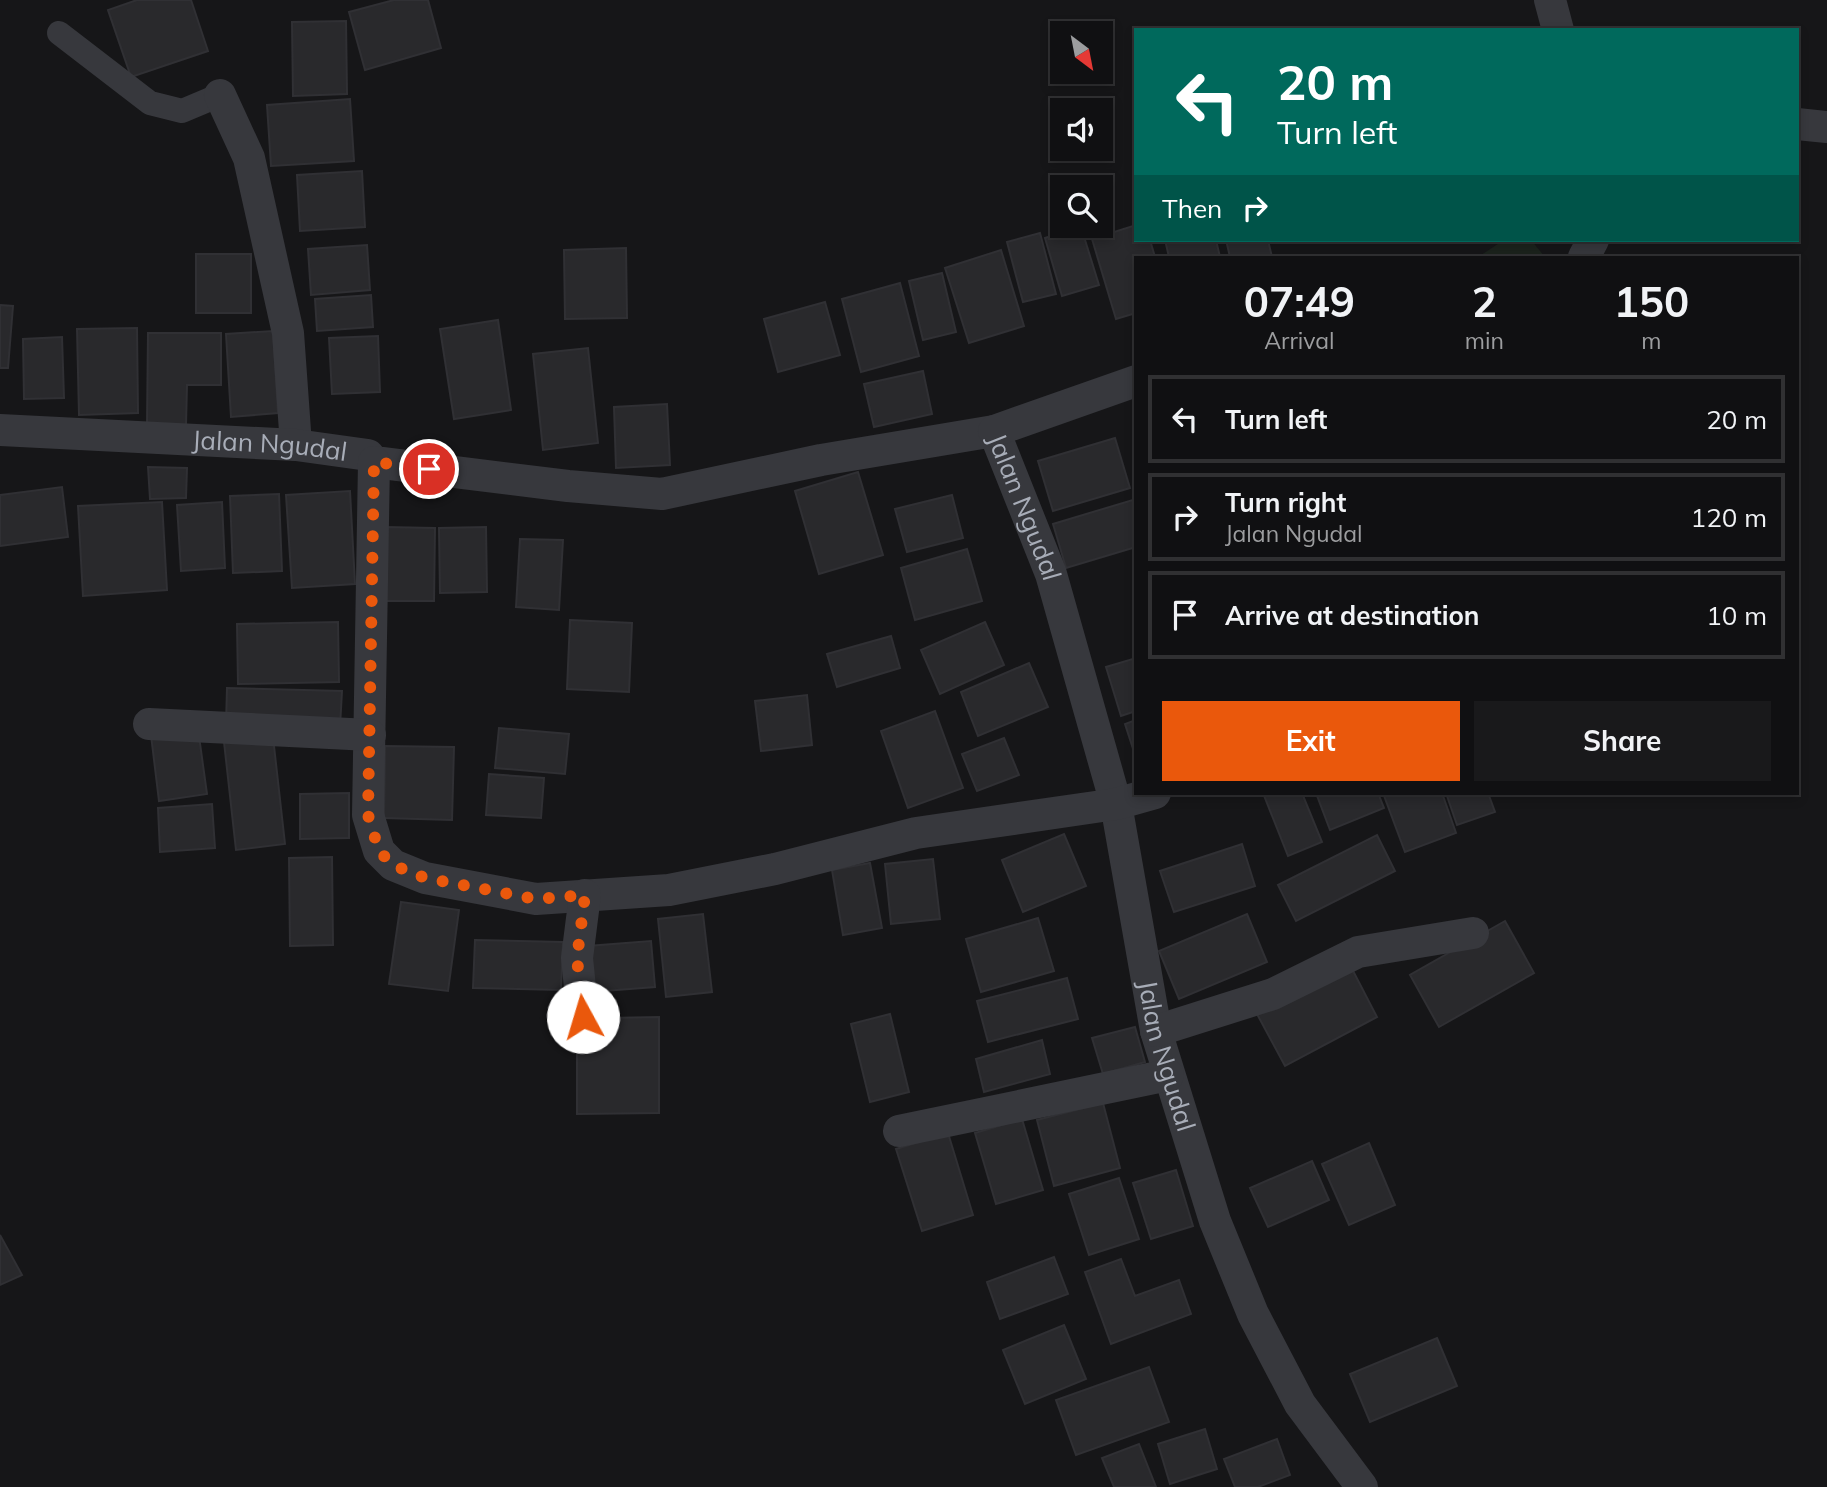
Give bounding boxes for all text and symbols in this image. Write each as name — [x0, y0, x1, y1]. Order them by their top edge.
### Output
north arrow — [1050, 21, 1113, 84]
map controls — [1050, 21, 1113, 238]
text: 20 m — [1277, 51, 1393, 112]
icon: left — [1162, 56, 1253, 147]
button: sound — [1050, 98, 1113, 161]
text: Turn left — [1277, 112, 1397, 152]
button: search — [1050, 175, 1113, 238]
icon: right — [1236, 189, 1274, 227]
text: Then — [1162, 192, 1222, 225]
text: 07:49 — [1244, 275, 1355, 328]
text: 2 — [1472, 275, 1497, 328]
text: 150 — [1614, 275, 1689, 328]
text: Arrival — [1264, 326, 1335, 355]
text: min — [1465, 326, 1504, 355]
text: m — [1641, 326, 1662, 355]
icon: left — [1166, 400, 1204, 438]
text: Turn left — [1225, 403, 1327, 436]
text: 20 m — [1706, 403, 1767, 436]
street label: Jalan Ngudal — [191, 423, 349, 468]
street label: Jalan Ngudal — [981, 429, 1069, 584]
pin — [399, 439, 459, 499]
icon: arrive — [410, 450, 448, 488]
text: Turn right — [1225, 486, 1346, 519]
icon: right — [1166, 498, 1204, 536]
text: 120 m — [1691, 501, 1767, 534]
text: Jalan Ngudal — [1225, 519, 1363, 548]
icon: arrive — [1166, 596, 1204, 634]
text: Arrive at destination — [1225, 599, 1480, 632]
text: 10 m — [1706, 599, 1767, 632]
button: Exit — [1162, 701, 1460, 781]
button: Share — [1474, 701, 1771, 781]
street label: Jalan Ngudal — [1131, 977, 1203, 1135]
position arrow — [546, 980, 620, 1054]

